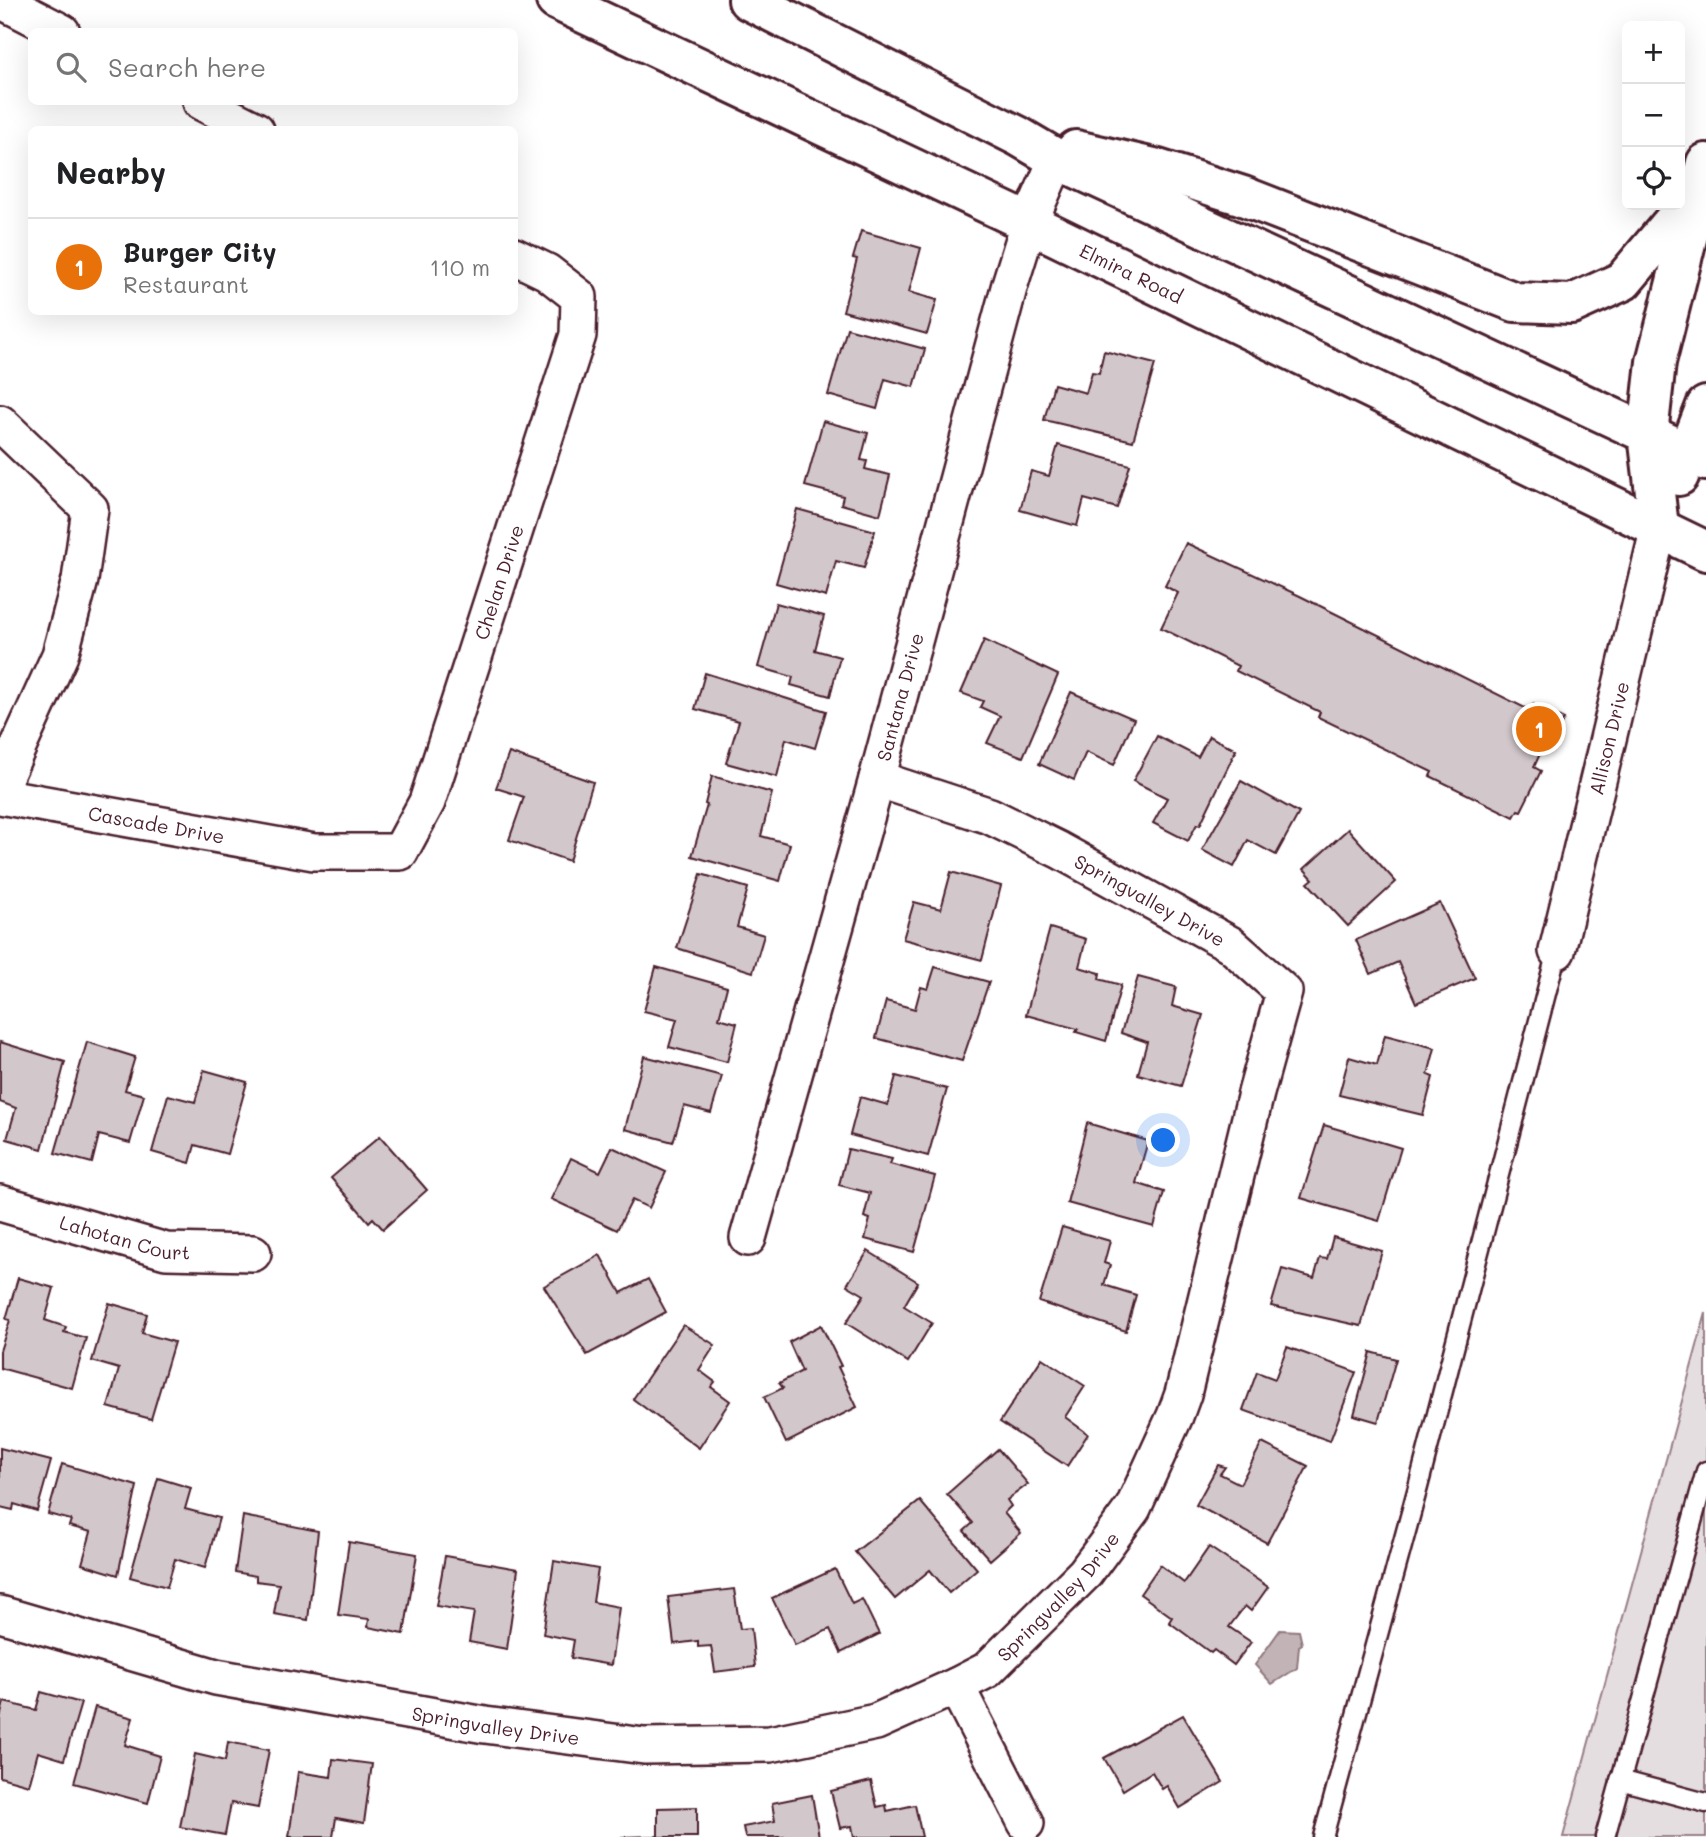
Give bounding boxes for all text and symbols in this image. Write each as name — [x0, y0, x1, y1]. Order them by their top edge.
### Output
map controls — [1622, 21, 1685, 210]
button: + — [1622, 21, 1685, 84]
search box — [28, 28, 518, 105]
icon: search — [52, 48, 90, 86]
text: Search here — [108, 50, 266, 84]
button: − — [1622, 84, 1685, 147]
button: locate — [1622, 147, 1685, 210]
text: Nearby — [56, 152, 166, 192]
text: Burger City — [123, 235, 277, 269]
street label: Elmira Road — [1076, 237, 1187, 308]
text: 1 — [74, 252, 84, 282]
text: 110 m — [430, 252, 490, 282]
text: Restaurant — [123, 269, 249, 299]
street label: Chelan Drive — [468, 521, 528, 643]
street label: Santana Drive — [870, 630, 928, 764]
street label: Allison Drive — [1583, 679, 1634, 797]
pin: 1 — [1516, 703, 1562, 755]
street label: Cascade Drive — [86, 800, 227, 848]
street label: Springvalley Drive — [1070, 848, 1230, 952]
your location — [1146, 1123, 1180, 1157]
street label: Lahotan Court — [57, 1209, 190, 1264]
street label: Springvalley Drive — [991, 1526, 1124, 1666]
street label: Springvalley Drive — [410, 1700, 581, 1750]

